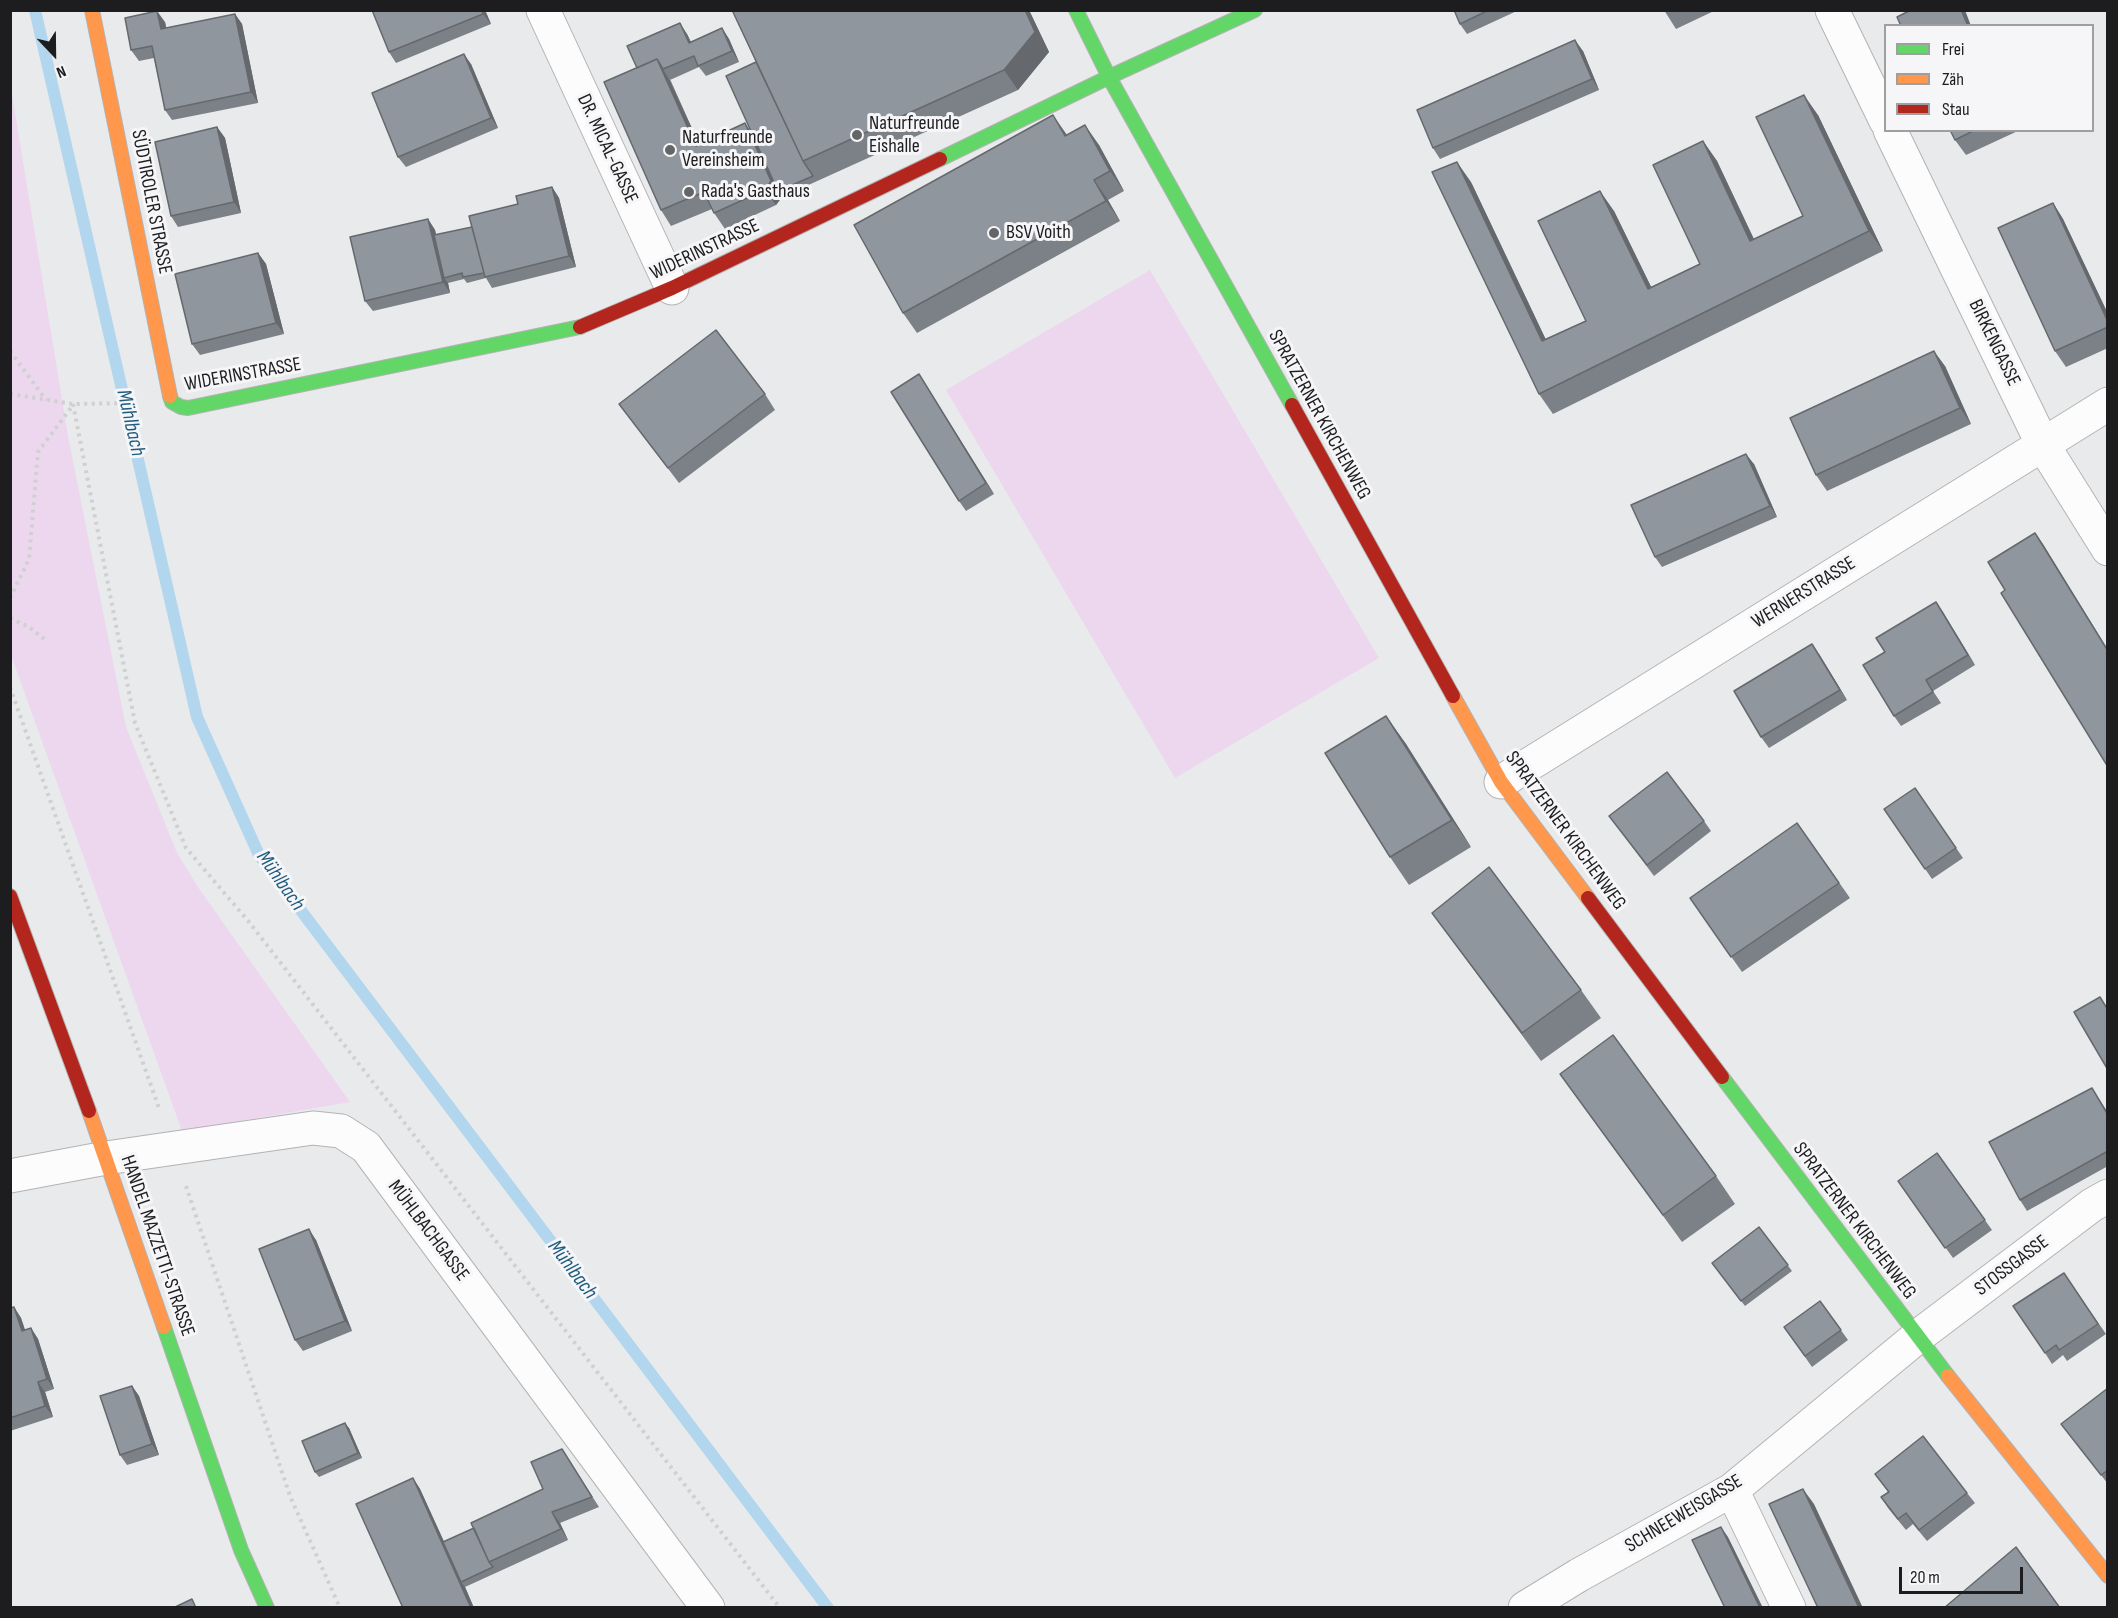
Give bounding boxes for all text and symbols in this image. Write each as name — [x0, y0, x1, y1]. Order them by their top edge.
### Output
north arrow — [24, 24, 84, 84]
legend — [1884, 24, 2094, 132]
text: Frei — [1942, 39, 1964, 60]
text: N — [53, 61, 68, 82]
text: Zäh — [1942, 69, 1964, 90]
street label: DR. MICAL-GASSE — [571, 91, 643, 207]
text: Stau — [1942, 99, 1970, 120]
place label: Naturfreunde Eishalle — [869, 112, 960, 159]
place label: Naturfreunde Vereinsheim — [682, 126, 773, 173]
street label: SÜDTIROLER STRASSE — [125, 128, 177, 276]
marker: Naturfreunde Eishalle — [850, 128, 864, 142]
marker: Naturfreunde Vereinsheim — [663, 143, 677, 157]
place label: Rada's Gasthaus — [701, 180, 810, 204]
marker: Rada's Gasthaus — [682, 185, 696, 199]
street label: WIDERINSTRASSE — [647, 214, 763, 286]
place label: BSV Voith — [1006, 221, 1071, 245]
marker: BSV Voith — [987, 226, 1001, 240]
street label: BIRKENGASSE — [1963, 296, 2025, 390]
street label: SPRATZERNER KIRCHENWEG — [1262, 326, 1376, 504]
street label: WIDERINSTRASSE — [183, 353, 303, 397]
water label: Mühlbach — [110, 387, 150, 459]
street label: WERNERSTRASSE — [1748, 552, 1860, 634]
street label: SPRATZERNER KIRCHENWEG — [1499, 747, 1631, 915]
water label: Mühlbach — [250, 846, 310, 916]
street label: SPRATZERNER KIRCHENWEG — [1787, 1138, 1921, 1304]
street label: HANDEL MAZZETTI-STRASSE — [115, 1152, 199, 1340]
street label: MÜHLBACHGASSE — [382, 1176, 474, 1286]
street label: STOSSGASSE — [1970, 1230, 2054, 1302]
water label: Mühlbach — [542, 1235, 602, 1305]
street label: SCHNEEWEISGASSE — [1621, 1470, 1747, 1558]
scale bar — [1902, 1555, 2026, 1593]
text: 20 m — [1910, 1567, 1940, 1588]

